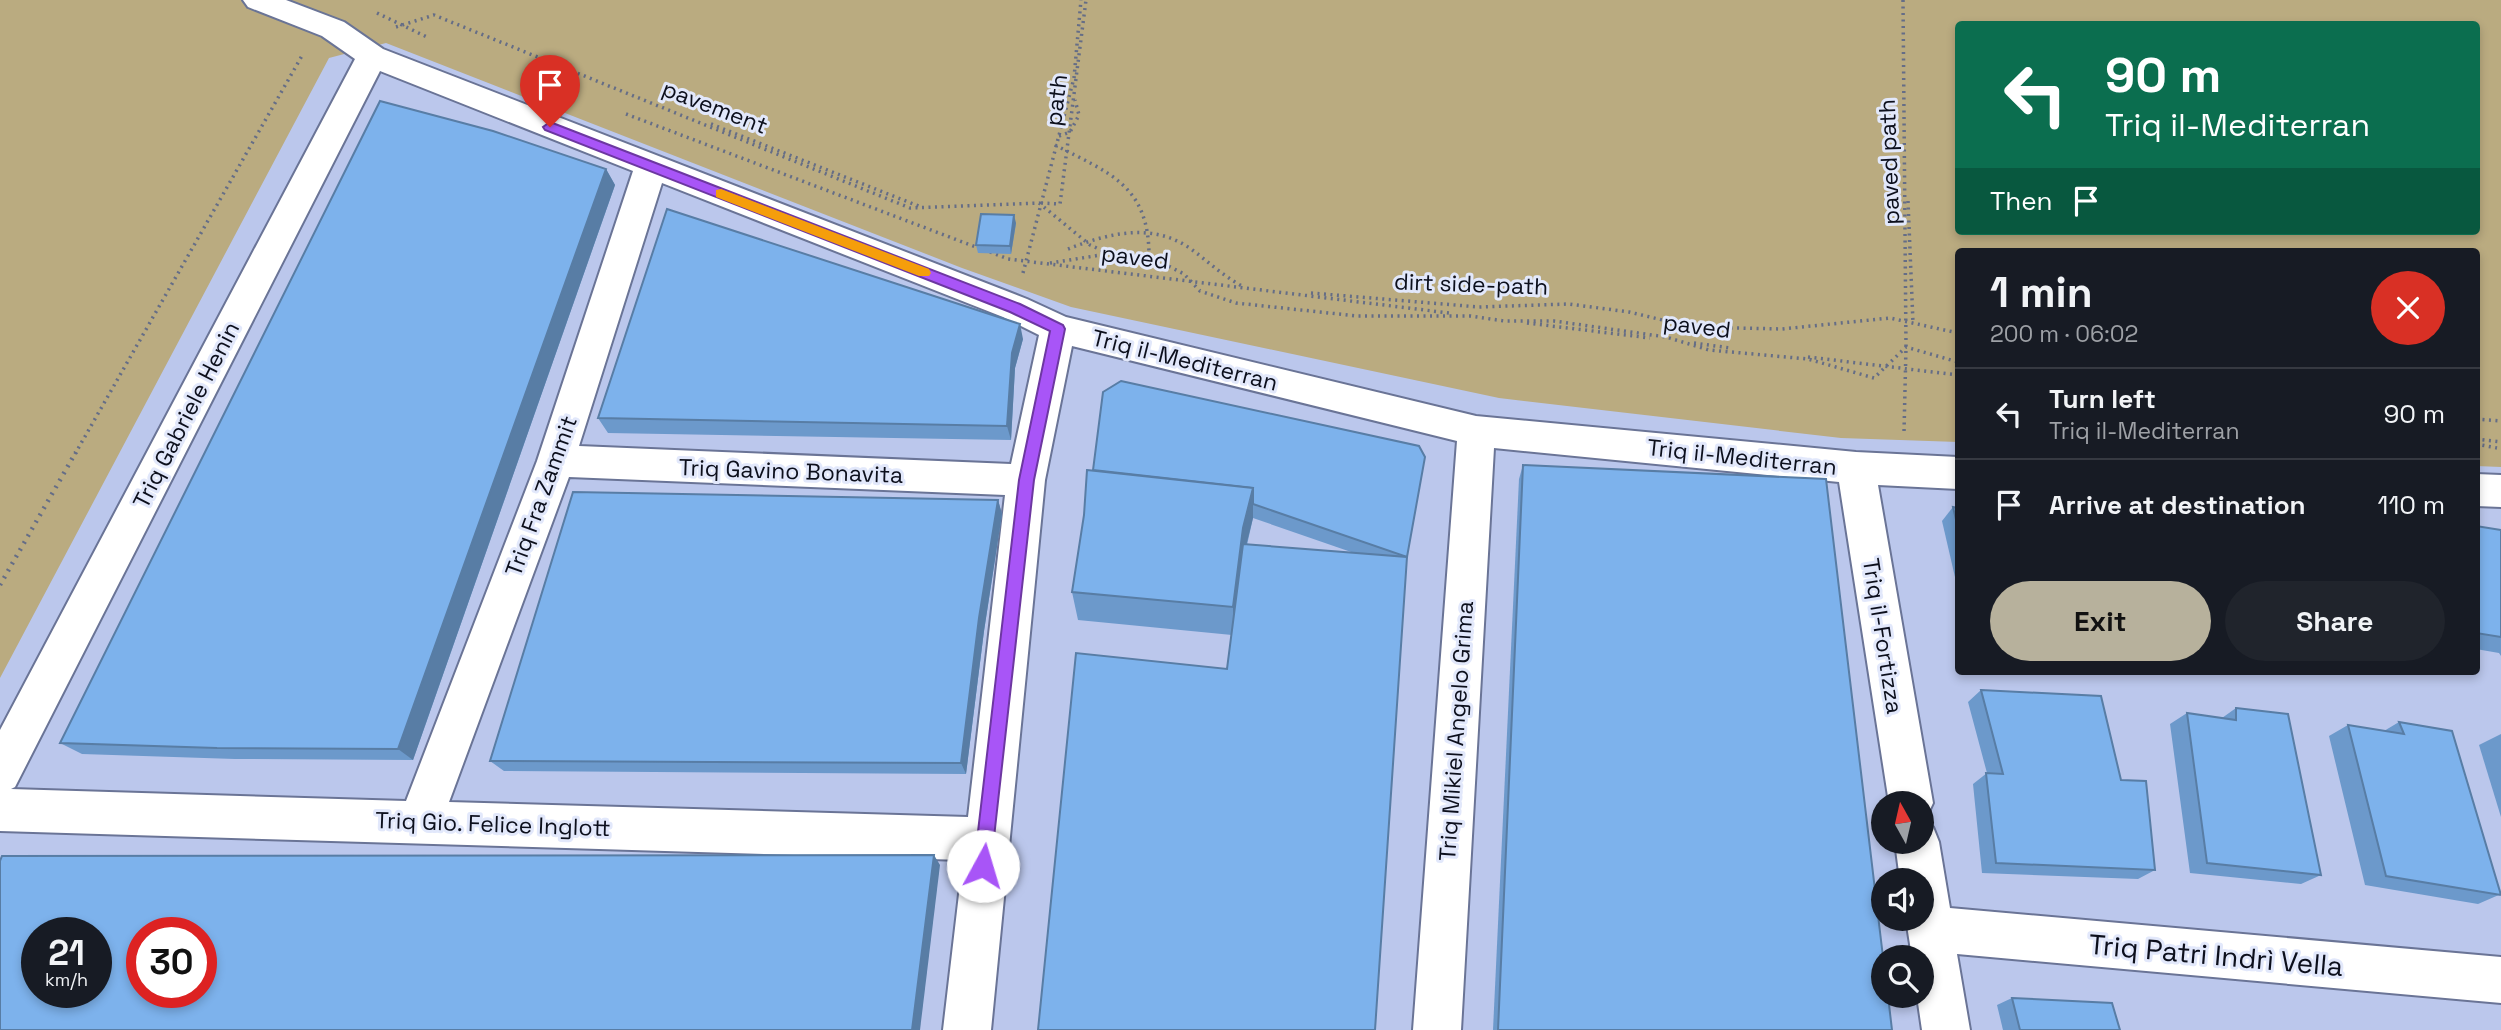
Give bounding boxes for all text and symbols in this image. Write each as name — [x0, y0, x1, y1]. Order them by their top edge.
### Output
text: 90 m — [2105, 44, 2221, 106]
icon: left — [1990, 49, 2081, 140]
pin — [520, 55, 580, 127]
icon: arrive — [531, 66, 569, 104]
street label: path — [1038, 72, 1074, 128]
street label: pavement — [658, 73, 772, 141]
street label: paved path — [1872, 99, 1906, 225]
text: Triq il-Mediterran — [2105, 105, 2370, 145]
icon: arrive — [2067, 182, 2105, 220]
text: Then — [1990, 184, 2053, 218]
street label: paved — [1100, 238, 1170, 276]
street label: dirt side-path — [1393, 266, 1549, 302]
text: 1 min — [1990, 266, 2093, 319]
button: close — [2371, 271, 2445, 345]
street label: paved — [1662, 307, 1732, 345]
street label: Triq Gabriele Henin — [126, 317, 246, 513]
text: 200 m · 06:02 — [1990, 319, 2138, 349]
street label: Triq il-Mediterran — [1089, 322, 1281, 398]
text: Turn left — [2049, 382, 2156, 416]
icon: left — [1990, 395, 2028, 433]
text: 90 m — [2383, 397, 2445, 431]
street label: Triq Fra Zammit — [498, 412, 584, 580]
text: Triq il-Mediterran — [2049, 416, 2240, 446]
street label: Triq il-Mediterran — [1646, 432, 1838, 482]
street label: Triq Gavino Bonavita — [678, 452, 904, 490]
icon: arrive — [1990, 486, 2028, 524]
text: Arrive at destination — [2049, 488, 2306, 522]
text: 110 m — [2378, 488, 2445, 522]
street label: Triq il-Fortizza — [1856, 556, 1910, 716]
button: Exit — [1990, 581, 2211, 661]
button: Share — [2225, 581, 2445, 661]
street label: Triq Mikiel Angelo Grima — [1432, 600, 1480, 862]
north arrow — [1871, 791, 1934, 854]
map controls — [1871, 791, 1934, 1008]
street label: Triq Gio. Felice Inglott — [375, 805, 611, 843]
position arrow — [946, 829, 1020, 903]
button: sound — [1871, 868, 1934, 931]
speed limit sign: 30 — [126, 917, 217, 1008]
street label: Triq Patri Indrì Vella — [2087, 926, 2345, 984]
text: 21 — [48, 931, 85, 975]
button: search — [1871, 945, 1934, 1008]
text: km/h — [45, 968, 88, 991]

